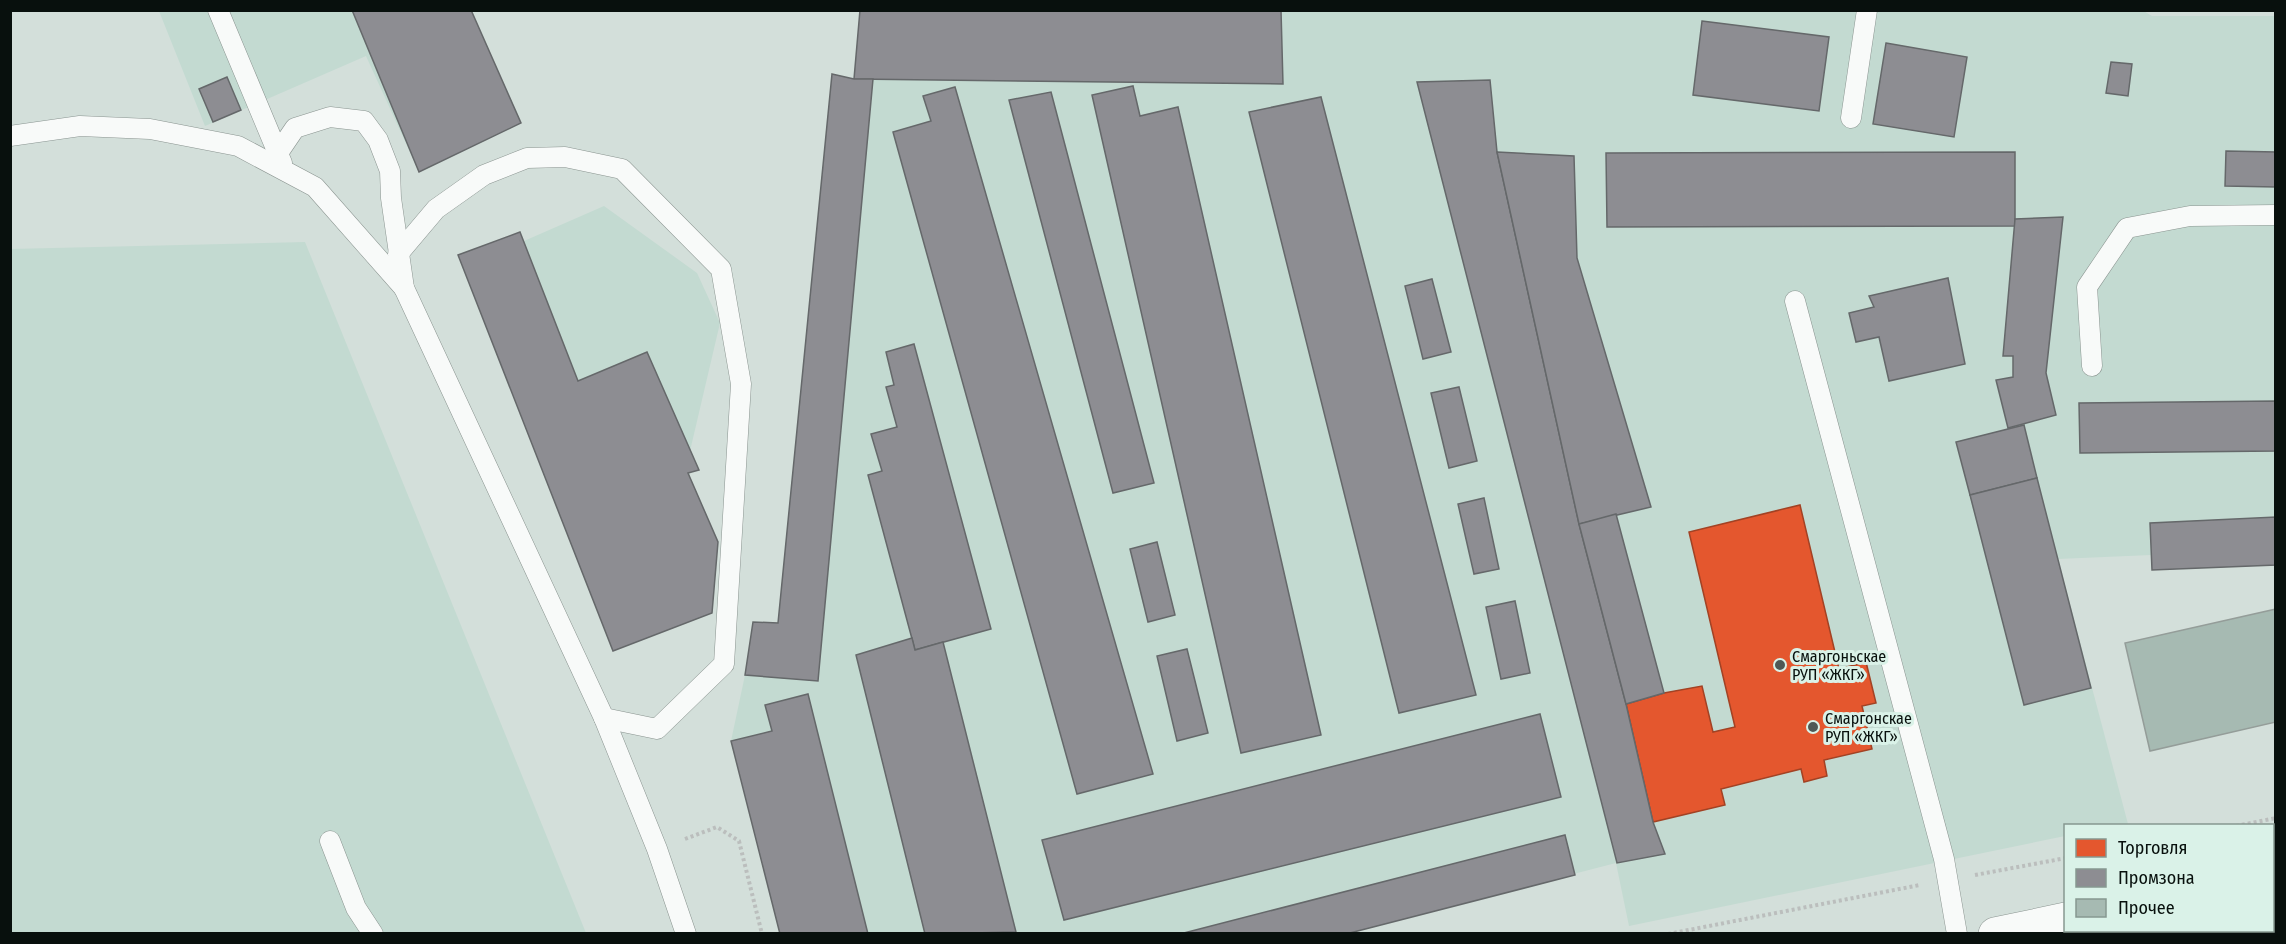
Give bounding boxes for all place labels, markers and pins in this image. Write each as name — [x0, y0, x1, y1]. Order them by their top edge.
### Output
place label: Смаргоньскае РУП «ЖКГ» — [1792, 647, 1886, 684]
marker: Смаргоньскае РУП «ЖКГ» — [1773, 658, 1787, 672]
place label: Смаргонскае РУП «ЖКГ» — [1825, 709, 1912, 746]
marker: Смаргонскае РУП «ЖКГ» — [1806, 720, 1820, 734]

